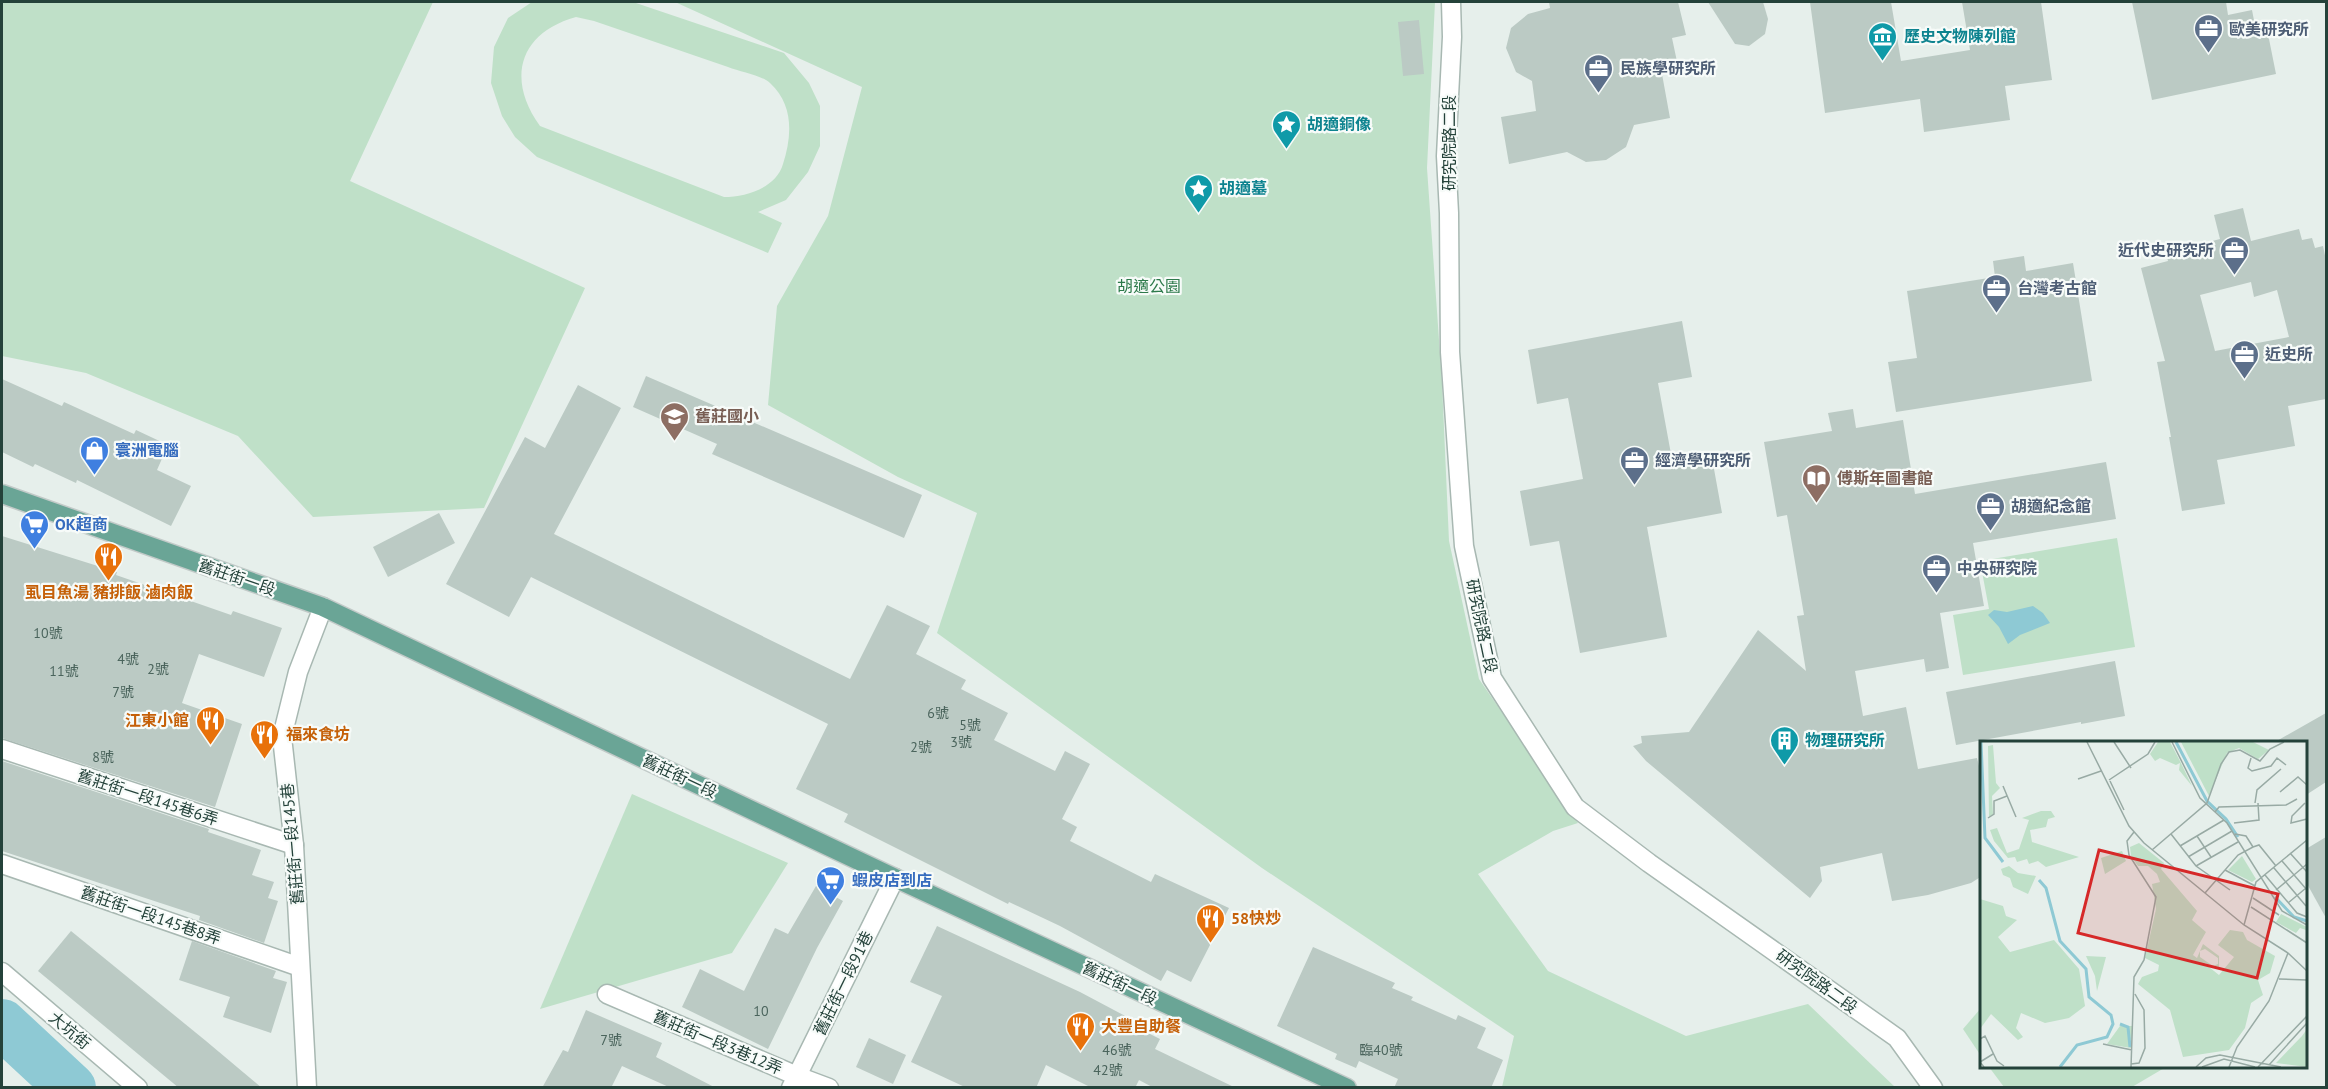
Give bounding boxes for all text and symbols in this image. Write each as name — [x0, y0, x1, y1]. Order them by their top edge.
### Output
office icon: 歐美研究所 — [2192, 13, 2224, 55]
place label: 歐美研究所 — [2229, 19, 2309, 39]
museum icon: 歷史文物陳列館 — [1867, 20, 1899, 62]
place label: 歷史文物陳列館 — [1904, 26, 2016, 46]
office icon: 民族學研究所 — [1583, 52, 1615, 94]
place label: 民族學研究所 — [1620, 58, 1716, 78]
street label: 研究院路二段 — [1439, 95, 1459, 191]
place icon: 胡適銅像 — [1270, 108, 1302, 150]
place label: 胡適銅像 — [1307, 114, 1371, 134]
place icon: 胡適墓 — [1182, 172, 1214, 214]
place label: 胡適墓 — [1219, 178, 1267, 198]
office icon: 近代史研究所 — [2219, 234, 2251, 276]
place label: 近代史研究所 — [2118, 240, 2214, 260]
office icon: 台灣考古館 — [1980, 272, 2012, 314]
park label: 胡適公園 — [1117, 276, 1181, 296]
place label: 台灣考古館 — [2017, 278, 2097, 298]
office icon: 近史所 — [2228, 338, 2260, 380]
place label: 近史所 — [2265, 344, 2313, 364]
school or university icon: 舊莊國小 — [658, 400, 690, 442]
place label: 舊莊國小 — [695, 406, 759, 426]
shop icon: 寰洲電腦 — [78, 434, 110, 476]
place label: 寰洲電腦 — [115, 440, 179, 460]
office icon: 經濟學研究所 — [1618, 444, 1650, 486]
place label: 經濟學研究所 — [1655, 450, 1751, 470]
library icon: 傅斯年圖書館 — [1800, 462, 1832, 504]
place label: 傅斯年圖書館 — [1837, 468, 1933, 488]
office icon: 胡適紀念館 — [1974, 490, 2006, 532]
place label: 胡適紀念館 — [2011, 496, 2091, 516]
supermarket icon: OK超商 — [18, 508, 50, 550]
place label: OK超商 — [55, 514, 108, 534]
restaurant icon: 虱目魚湯 豬排飯 滷肉飯 — [93, 540, 125, 582]
office icon: 中央研究院 — [1920, 552, 1952, 594]
street label: 舊莊街一段 — [196, 555, 278, 599]
place label: 中央研究院 — [1957, 558, 2037, 578]
street label: 研究院路二段 — [1462, 577, 1502, 675]
place label: 虱目魚湯 豬排飯 滷肉飯 — [25, 582, 193, 602]
house number: 10號 — [33, 624, 63, 642]
house number: 4號 — [117, 650, 139, 668]
house number: 2號 — [147, 660, 169, 678]
house number: 11號 — [49, 662, 79, 680]
house number: 7號 — [112, 683, 134, 701]
restaurant icon: 江東小館 — [194, 704, 226, 746]
house number: 6號 — [927, 704, 949, 722]
place label: 江東小館 — [125, 710, 189, 730]
house number: 5號 — [959, 716, 981, 734]
restaurant icon: 福來食坊 — [249, 718, 281, 760]
place label: 福來食坊 — [286, 724, 350, 744]
building icon: 物理研究所 — [1768, 724, 1800, 766]
place label: 物理研究所 — [1805, 730, 1885, 750]
house number: 3號 — [950, 733, 972, 751]
house number: 2號 — [910, 738, 932, 756]
inset map — [1980, 741, 2307, 1068]
house number: 8號 — [92, 748, 114, 766]
street label: 舊莊街一段 — [640, 750, 720, 802]
street label: 舊莊街一段145巷6弄 — [75, 765, 221, 829]
street label: 舊莊街一段145巷 — [277, 782, 307, 906]
supermarket icon: 蝦皮店到店 — [815, 864, 847, 906]
place label: 蝦皮店到店 — [852, 870, 932, 890]
street label: 舊莊街一段145巷8弄 — [78, 882, 224, 948]
restaurant icon: 58快炒 — [1194, 902, 1226, 944]
place label: 58快炒 — [1231, 908, 1281, 928]
street label: 舊莊街一段91巷 — [809, 928, 877, 1038]
street label: 研究院路二段 — [1772, 945, 1862, 1017]
street label: 舊莊街一段 — [1080, 957, 1160, 1009]
house number: 10 — [753, 1002, 769, 1020]
street label: 舊莊街一段3巷12弄 — [650, 1006, 786, 1078]
street label: 大坑街 — [45, 1007, 95, 1053]
restaurant icon: 大豐自助餐 — [1064, 1010, 1096, 1052]
place label: 大豐自助餐 — [1101, 1016, 1181, 1036]
house number: 7號 — [600, 1031, 622, 1049]
house number: 46號 — [1102, 1041, 1132, 1059]
house number: 臨40號 — [1359, 1041, 1403, 1059]
house number: 42號 — [1093, 1061, 1123, 1079]

